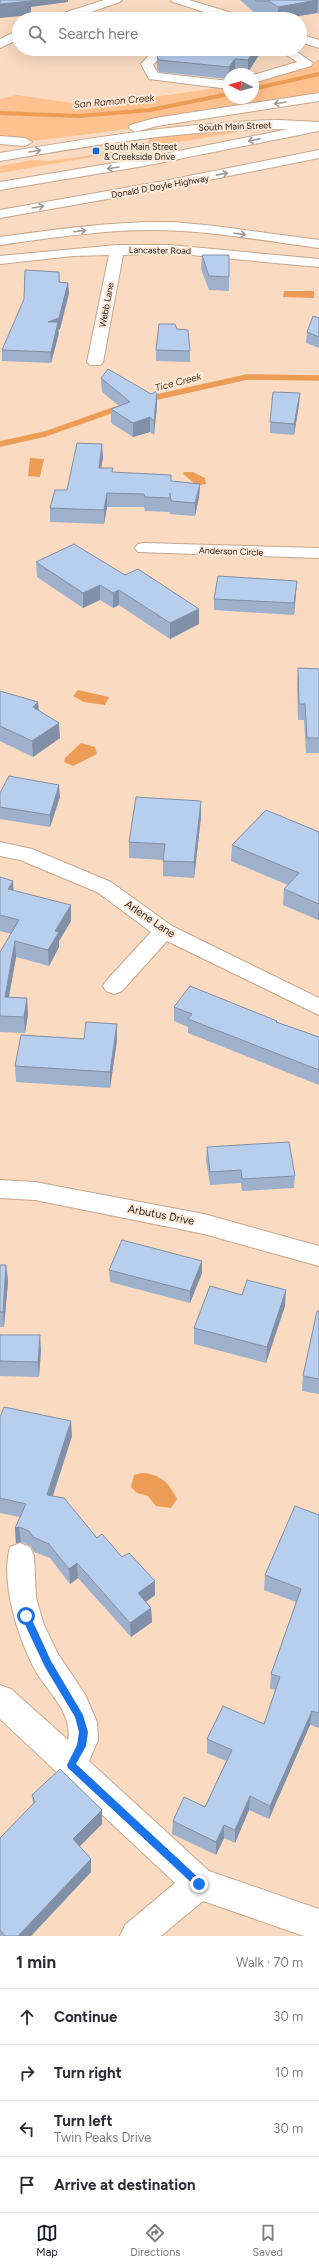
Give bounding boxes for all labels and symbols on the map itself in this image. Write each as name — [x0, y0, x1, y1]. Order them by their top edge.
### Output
north arrow — [223, 68, 259, 104]
water label: San Ramon Creek — [73, 91, 156, 111]
one-way arrow — [274, 99, 287, 107]
street label: South Main Street — [198, 119, 272, 133]
one-way arrow — [248, 137, 261, 145]
place label: South Main Street & Creekside Drive — [104, 141, 178, 162]
marker: South Main Street & Creekside Drive — [91, 146, 101, 156]
one-way arrow — [29, 147, 42, 155]
one-way arrow — [107, 164, 120, 172]
one-way arrow — [215, 170, 228, 178]
street label: Donald D Doyle Highway — [110, 172, 210, 200]
one-way arrow — [32, 203, 45, 211]
one-way arrow — [73, 227, 86, 235]
one-way arrow — [233, 230, 246, 238]
street label: Lancaster Road — [129, 244, 191, 256]
street label: Webb Lane — [96, 282, 116, 328]
water label: Tice Creek — [153, 369, 204, 394]
street label: Anderson Circle — [199, 544, 263, 558]
street label: Arlene Lane — [122, 897, 178, 941]
street label: Arbutus Drive — [127, 1202, 195, 1228]
route start — [17, 1607, 35, 1625]
route end — [190, 1875, 208, 1893]

